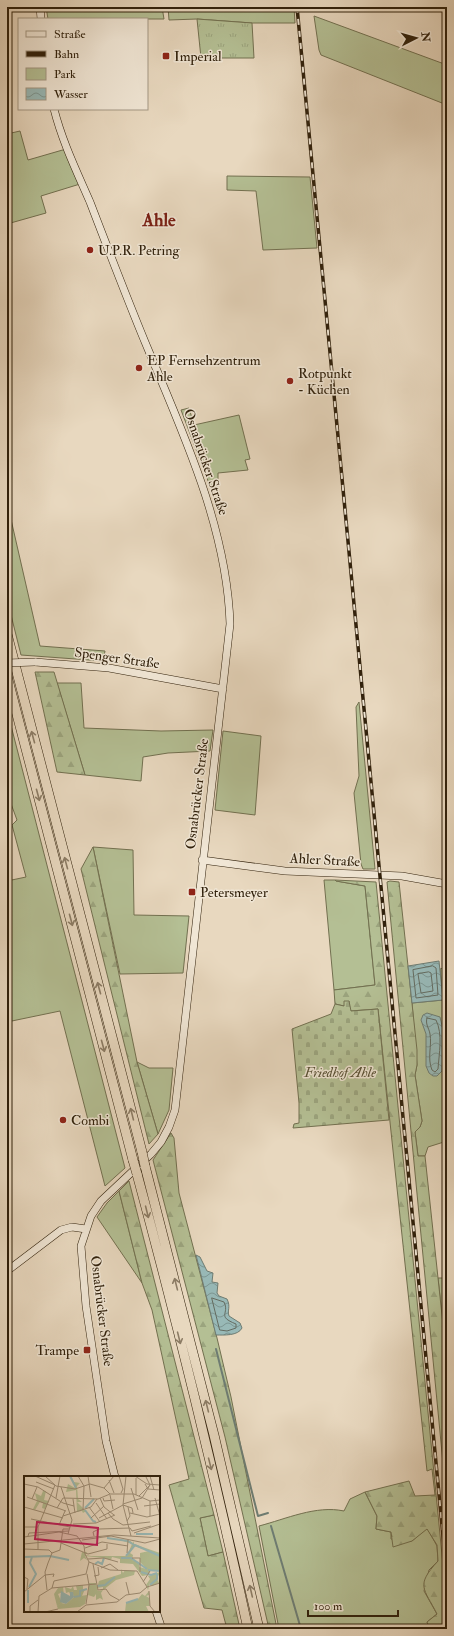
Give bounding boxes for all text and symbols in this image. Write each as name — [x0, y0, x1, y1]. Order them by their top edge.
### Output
legend — [18, 18, 148, 110]
north arrow — [396, 18, 436, 58]
text: Straße — [54, 27, 85, 42]
text: N — [418, 30, 433, 44]
text: Bahn — [54, 47, 79, 62]
place label: Imperial — [174, 48, 222, 66]
marker: Imperial — [161, 51, 171, 61]
text: Park — [54, 67, 76, 82]
text: Wasser — [53, 87, 88, 102]
district label: Ahle — [142, 209, 176, 232]
place label: U.P.R. Petring — [98, 242, 180, 259]
marker: U.P.R. Petring — [85, 245, 95, 255]
place label: EP Fernsehzentrum Ahle — [146, 352, 261, 385]
marker: EP Fernsehzentrum Ahle — [134, 363, 144, 373]
place label: Rotpunkt - Küchen — [298, 365, 352, 398]
marker: Rotpunkt - Küchen — [285, 376, 295, 386]
street label: Osnabrücker Straße — [180, 407, 232, 518]
street label: Spenger Straße — [73, 644, 161, 673]
one-way arrow — [29, 731, 36, 744]
street label: Osnabrücker Straße — [182, 738, 212, 850]
one-way arrow — [35, 788, 42, 801]
street label: Ahler Straße — [288, 850, 361, 870]
one-way arrow — [62, 856, 69, 869]
place label: Petersmeyer — [200, 884, 269, 902]
marker: Petersmeyer — [187, 887, 197, 897]
one-way arrow — [67, 914, 75, 927]
one-way arrow — [95, 982, 102, 995]
one-way arrow — [100, 1039, 108, 1052]
park label: Friedhof Ahle — [303, 1064, 376, 1081]
one-way arrow — [128, 1108, 135, 1121]
place label: Combi — [71, 1112, 110, 1129]
marker: Combi — [58, 1115, 68, 1125]
one-way arrow — [144, 1205, 151, 1218]
street label: Osnabrücker Straße — [87, 1255, 117, 1367]
one-way arrow — [172, 1278, 179, 1291]
one-way arrow — [176, 1331, 183, 1344]
place label: Trampe — [35, 1342, 79, 1360]
marker: Trampe — [82, 1345, 92, 1355]
one-way arrow — [202, 1399, 210, 1412]
one-way arrow — [207, 1457, 215, 1470]
inset map — [24, 1476, 160, 1612]
one-way arrow — [246, 1585, 254, 1598]
scale bar — [308, 1592, 398, 1618]
text: 100 m — [314, 1599, 343, 1614]

